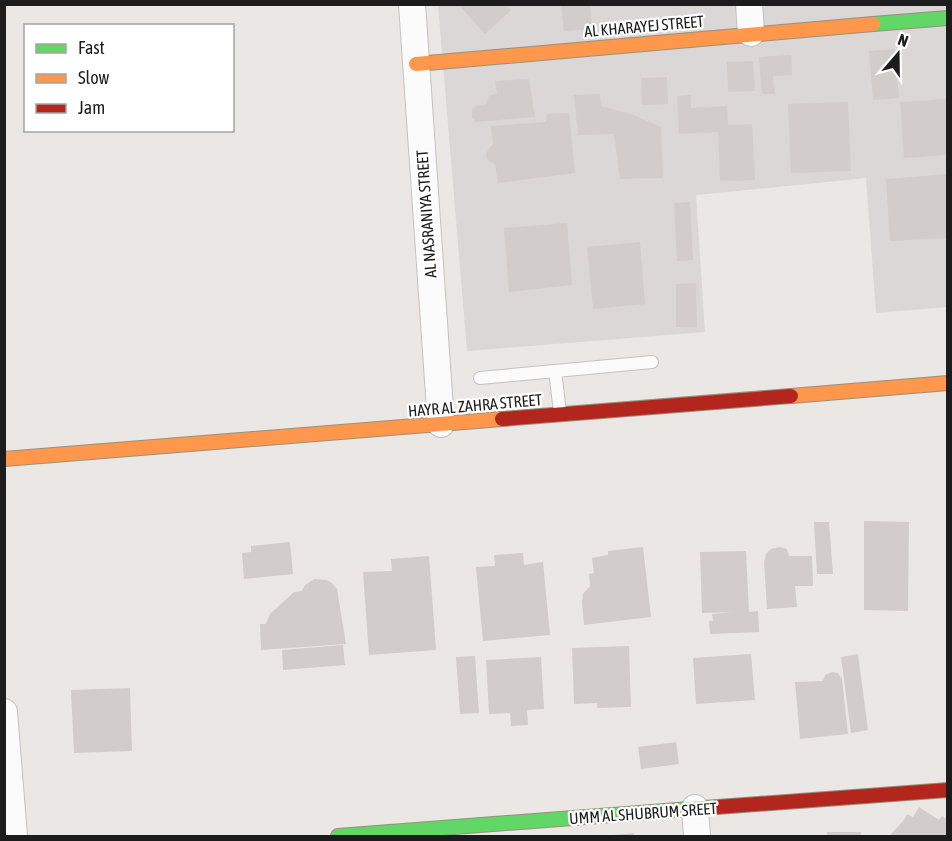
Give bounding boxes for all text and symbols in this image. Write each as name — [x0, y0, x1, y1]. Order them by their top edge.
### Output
street label: AL KHARAYEJ STREET — [583, 12, 705, 40]
legend — [24, 24, 234, 132]
north arrow — [868, 24, 928, 84]
text: N — [896, 30, 911, 50]
text: Fast — [78, 37, 105, 58]
text: Slow — [78, 67, 109, 88]
text: Jam — [78, 97, 105, 118]
street label: AL NASRANIYA STREET — [413, 149, 439, 279]
street label: HAYR AL ZAHRA STREET — [407, 390, 543, 420]
street label: UMM AL SHUBRUM SREET — [569, 799, 717, 827]

